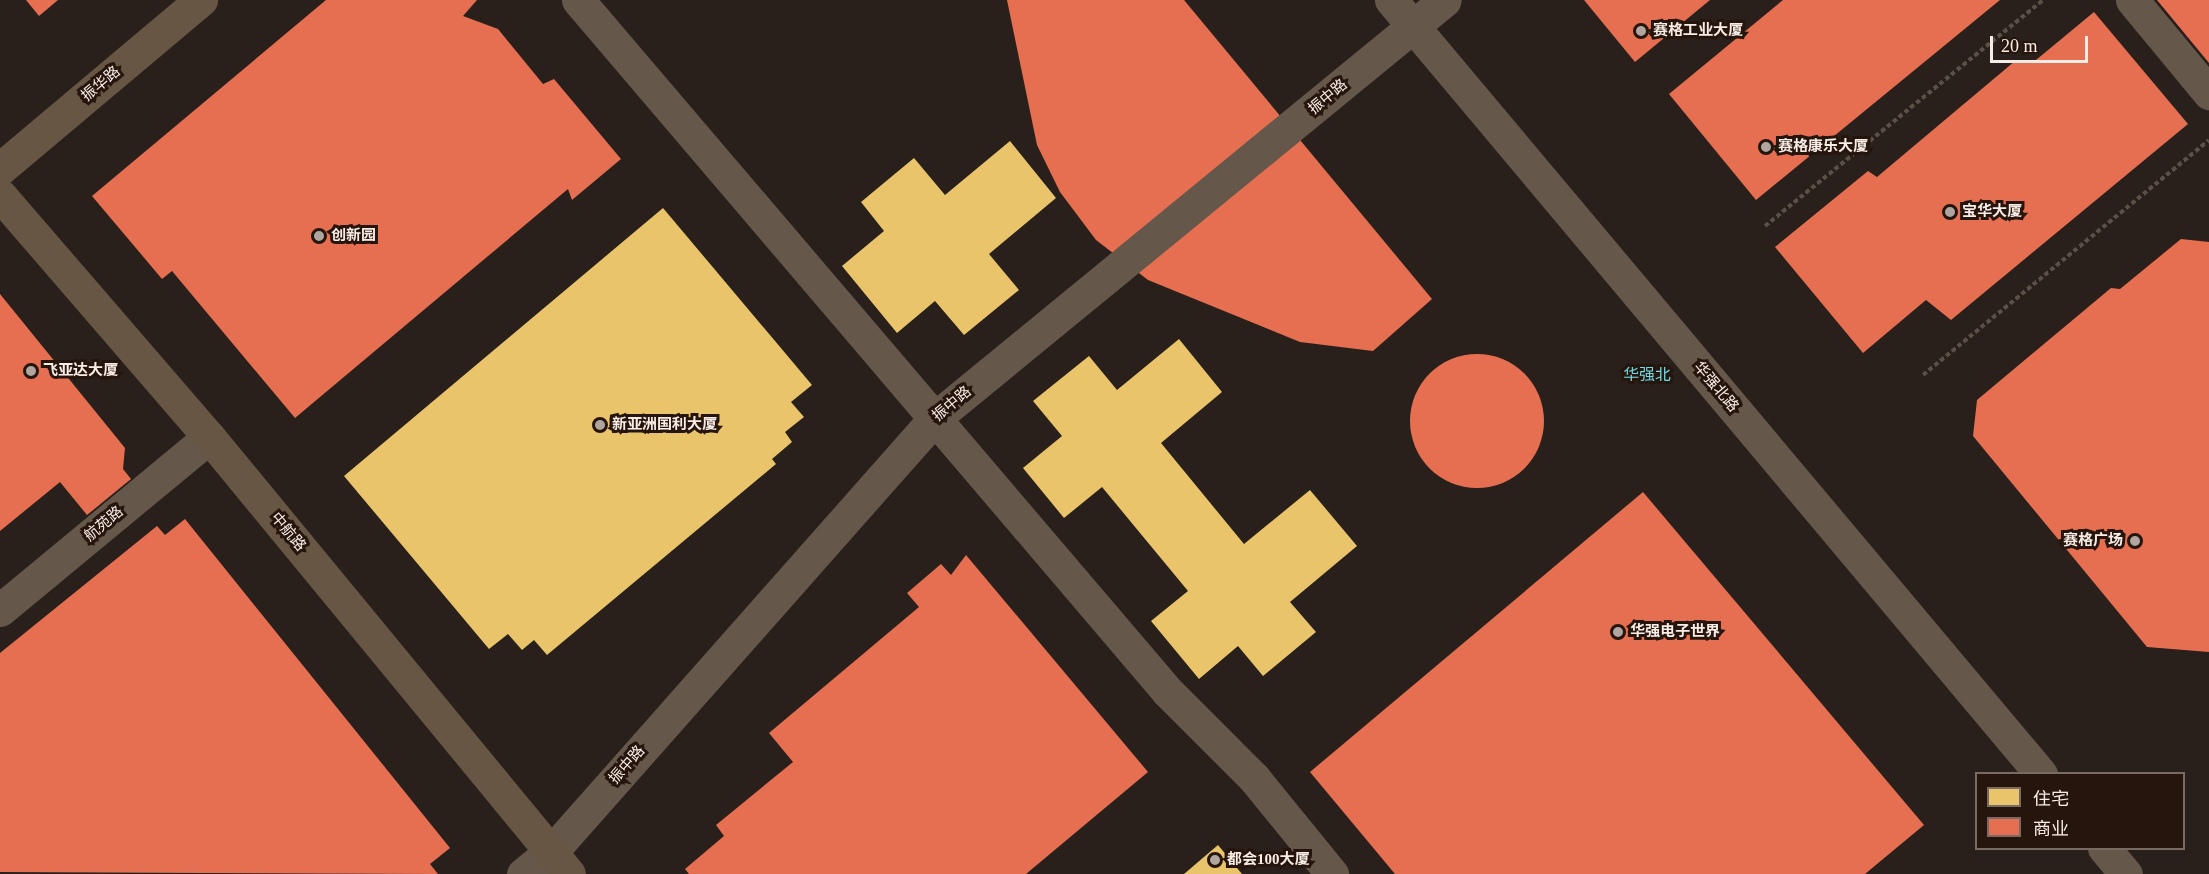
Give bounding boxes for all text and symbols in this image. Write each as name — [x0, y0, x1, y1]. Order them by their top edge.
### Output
place label: 赛格工业大厦 — [1653, 22, 1743, 40]
marker: 赛格工业大厦 — [1634, 24, 1648, 38]
scale bar — [1993, 24, 2090, 62]
text: 20 m — [2001, 36, 2038, 56]
street label: 振华路 — [78, 63, 124, 105]
street label: 振中路 — [1305, 76, 1351, 118]
place label: 赛格康乐大厦 — [1778, 138, 1868, 156]
marker: 赛格康乐大厦 — [1759, 140, 1773, 154]
place label: 宝华大厦 — [1962, 203, 2022, 221]
marker: 宝华大厦 — [1943, 205, 1957, 219]
place label: 创新园 — [331, 227, 376, 245]
marker: 创新园 — [312, 229, 326, 243]
street label: 华强北路 — [1690, 358, 1742, 416]
place label: 飞亚达大厦 — [43, 362, 118, 380]
marker: 飞亚达大厦 — [24, 364, 38, 378]
district label: 华强北 — [1623, 365, 1671, 385]
street label: 振中路 — [929, 383, 975, 425]
place label: 新亚洲国利大厦 — [612, 416, 717, 434]
marker: 新亚洲国利大厦 — [593, 418, 607, 432]
street label: 航苑路 — [81, 503, 127, 545]
street label: 中航路 — [267, 509, 309, 555]
place label: 赛格广场 — [2063, 532, 2123, 550]
marker: 赛格广场 — [2128, 534, 2142, 548]
place label: 华强电子世界 — [1630, 623, 1720, 641]
marker: 华强电子世界 — [1611, 625, 1625, 639]
street label: 振中路 — [605, 742, 649, 788]
legend — [1975, 772, 2185, 850]
text: 住宅 — [2033, 789, 2069, 809]
text: 商业 — [2033, 819, 2069, 839]
place label: 都会100大厦 — [1227, 851, 1309, 869]
marker: 都会100大厦 — [1208, 853, 1222, 867]

